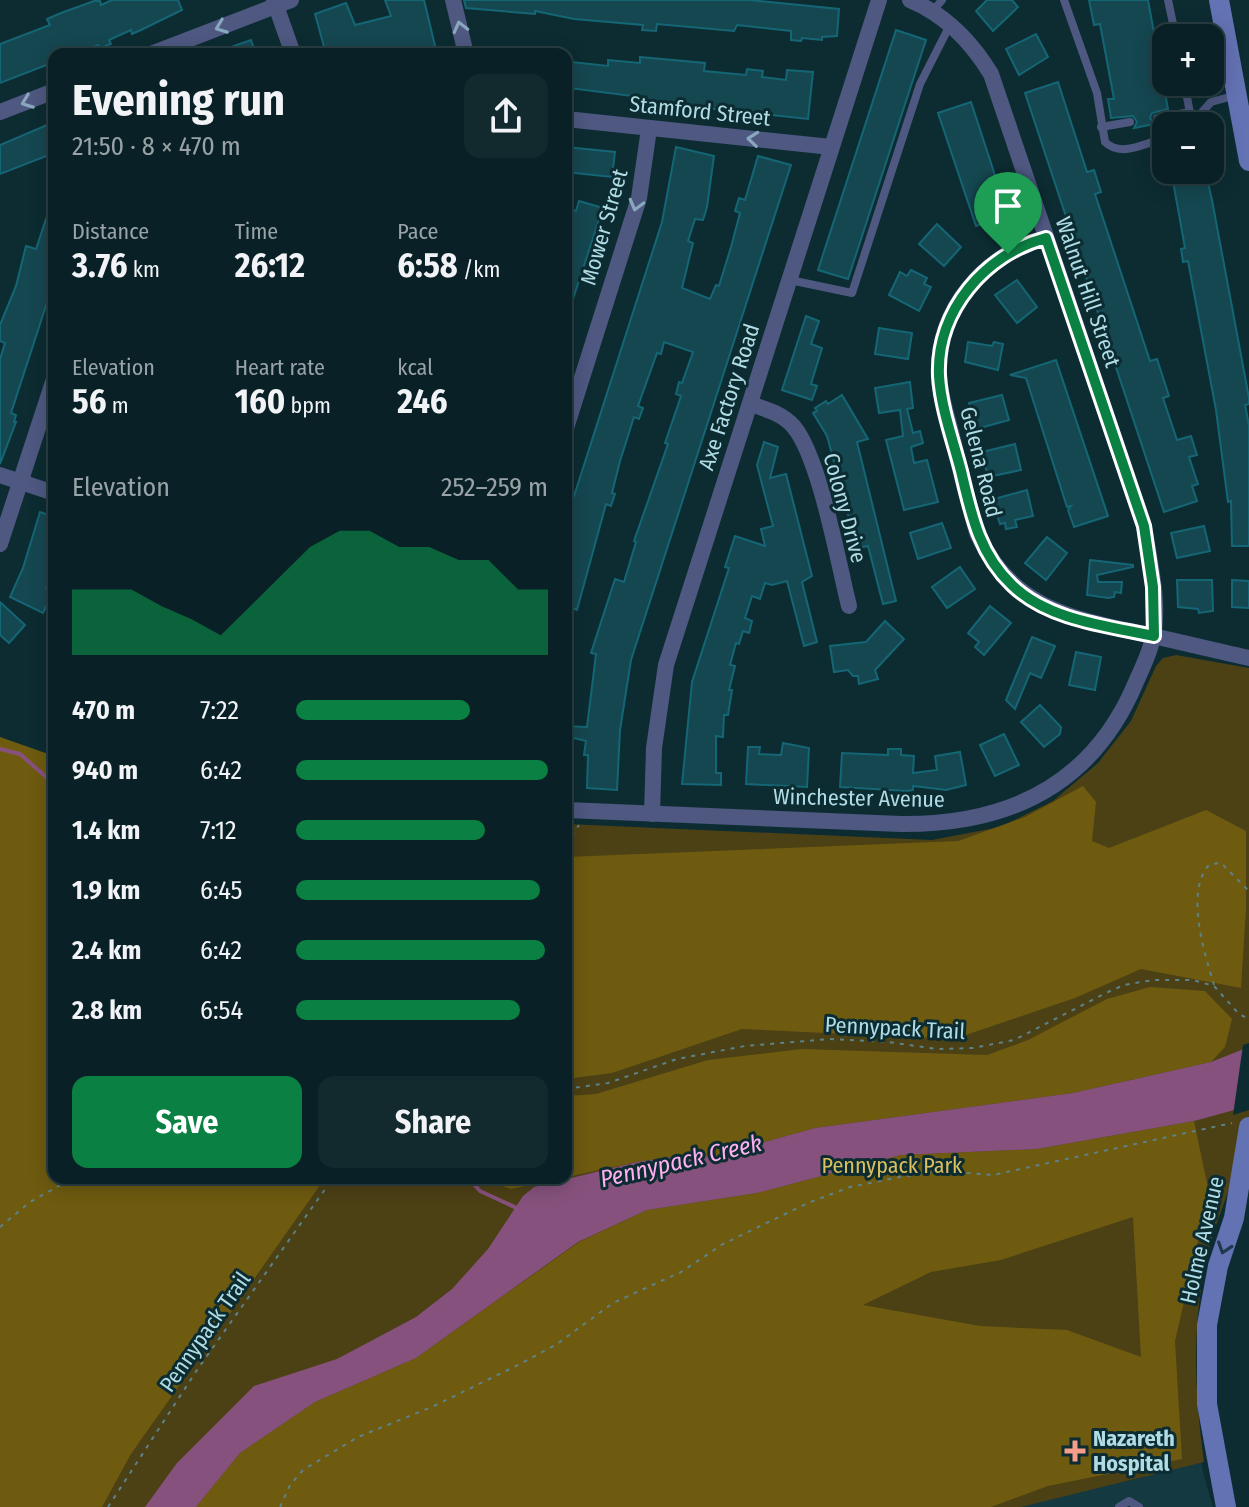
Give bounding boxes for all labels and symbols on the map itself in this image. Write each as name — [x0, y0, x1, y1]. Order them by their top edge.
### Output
one-way arrow — [215, 17, 229, 34]
one-way arrow — [453, 20, 470, 34]
street label: Stamford Street — [628, 90, 773, 132]
one-way arrow — [21, 92, 35, 109]
one-way arrow — [746, 131, 759, 148]
street label: Mower Street — [575, 165, 634, 288]
pin — [974, 172, 1042, 254]
one-way arrow — [629, 198, 646, 212]
street label: Walnut Hill Street — [1050, 213, 1127, 372]
street label: Axe Factory Road — [693, 320, 765, 474]
street label: Gelena Road — [954, 404, 1008, 520]
street label: Colony Drive — [817, 450, 873, 566]
street label: Winchester Avenue — [773, 783, 945, 813]
street label: Pennypack Trail — [824, 1011, 966, 1045]
water label: Pennypack Creek — [597, 1129, 765, 1193]
park label: Pennypack Park — [822, 1152, 963, 1179]
street label: Holme Avenue — [1174, 1174, 1230, 1306]
one-way arrow — [1218, 1240, 1234, 1254]
street label: Pennypack Trail — [154, 1267, 256, 1397]
place label: Nazareth Hospital — [1093, 1425, 1175, 1477]
marker: Nazareth Hospital — [1064, 1440, 1086, 1462]

